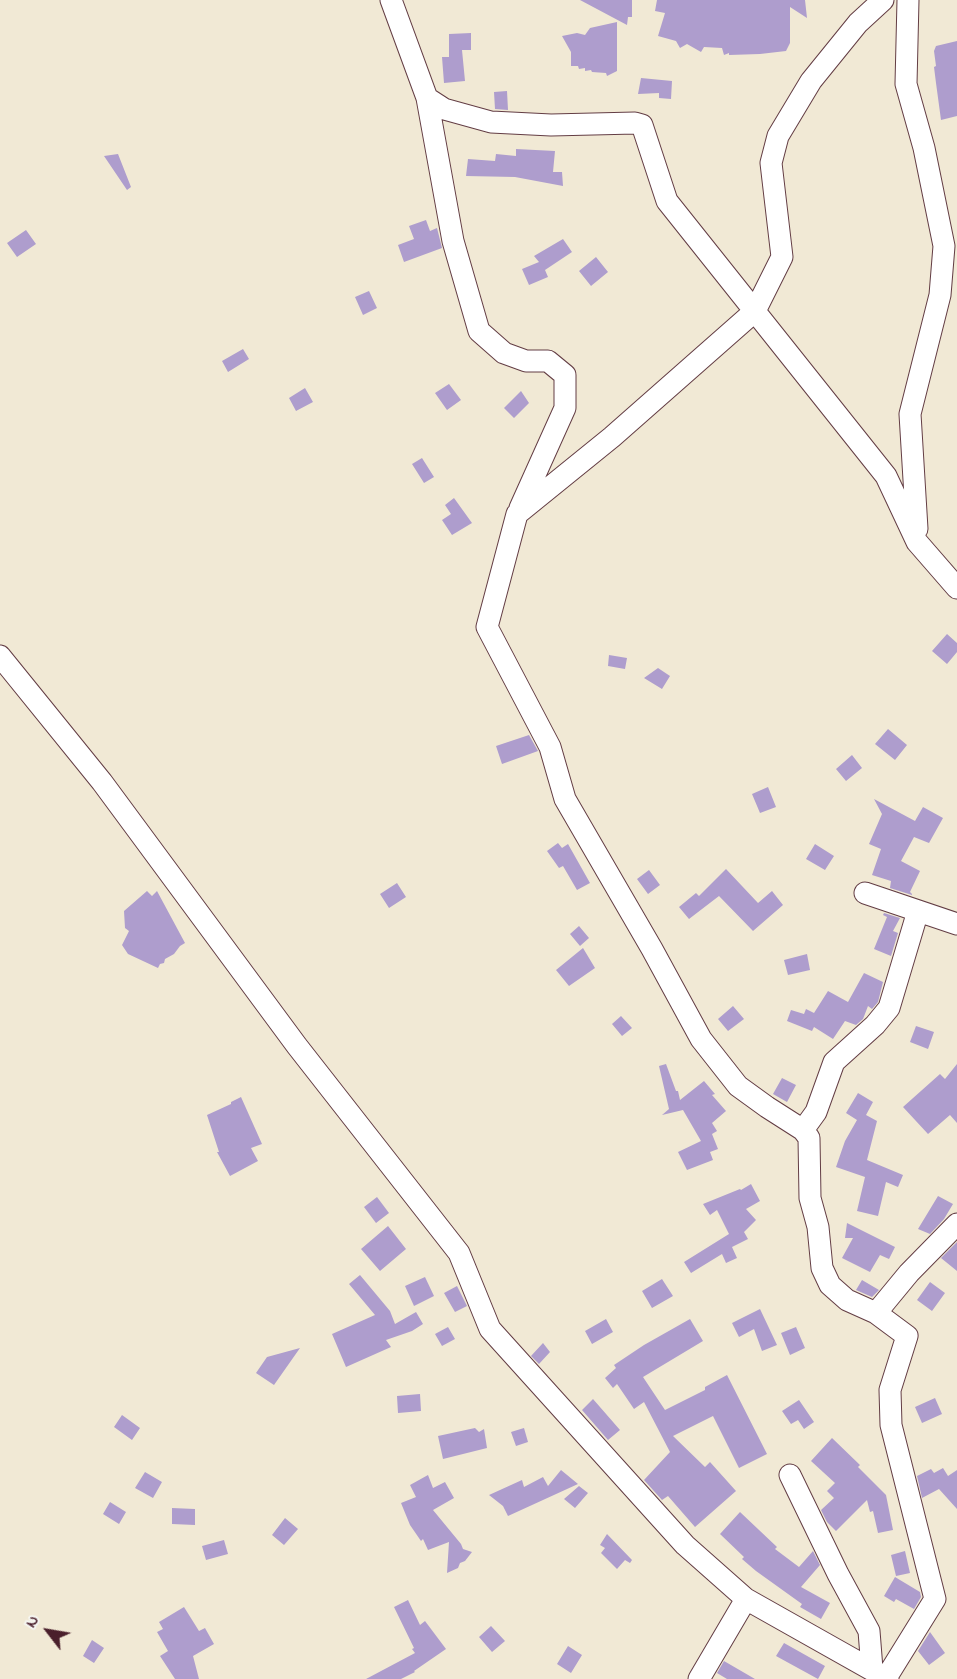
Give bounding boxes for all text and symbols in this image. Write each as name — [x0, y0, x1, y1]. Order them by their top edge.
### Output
north arrow — [18, 1601, 78, 1661]
text: N — [20, 1611, 46, 1633]

